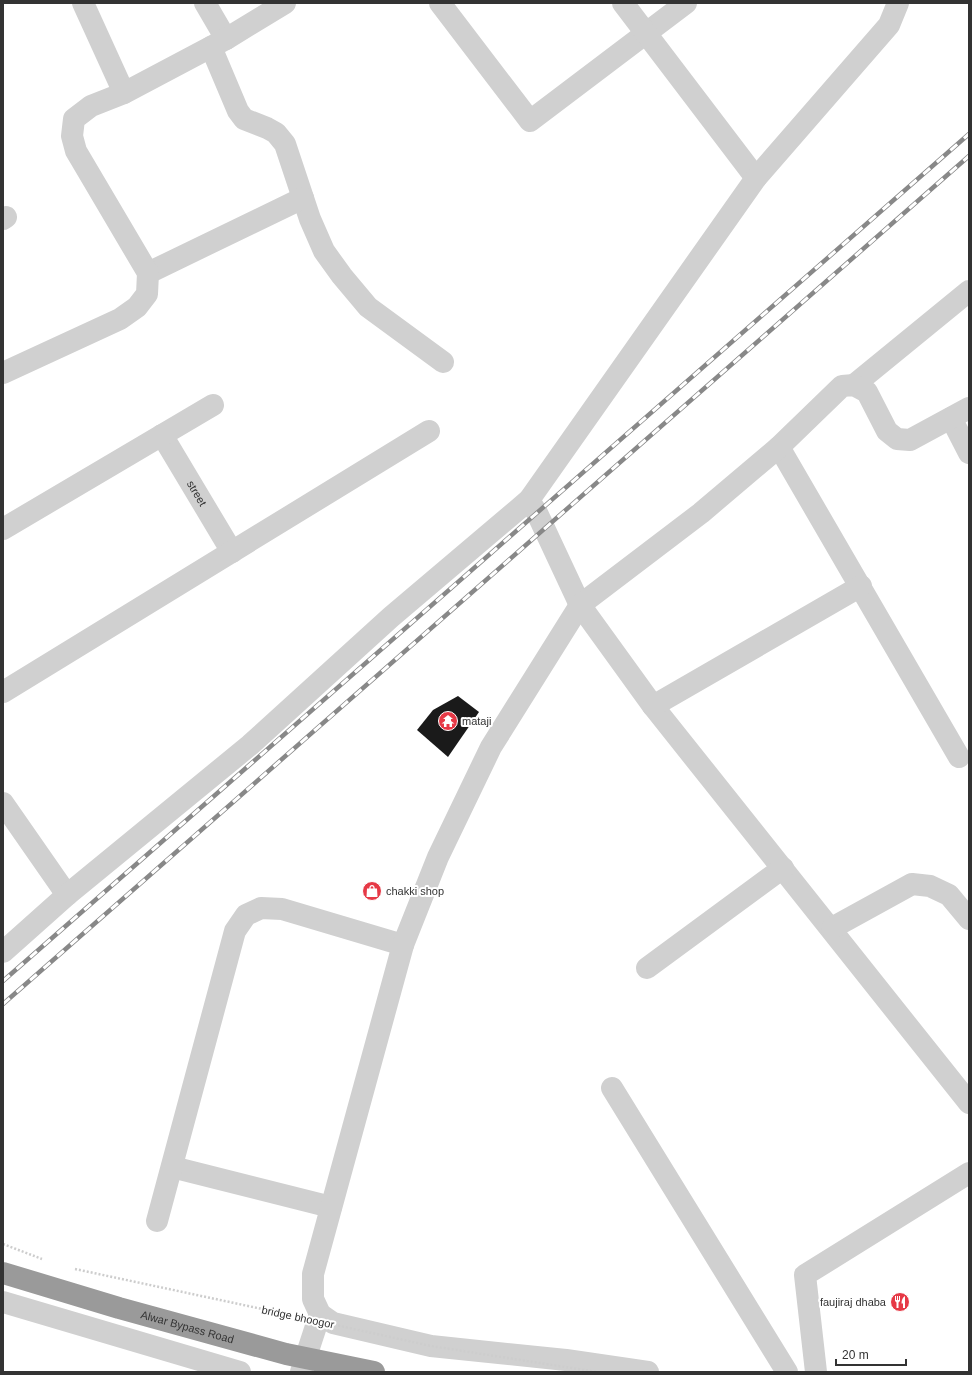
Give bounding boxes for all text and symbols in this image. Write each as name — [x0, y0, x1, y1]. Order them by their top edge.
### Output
street label: street — [185, 478, 209, 508]
temple icon: mataji — [437, 710, 459, 732]
place label: mataji — [462, 715, 491, 727]
shop icon: chakki shop — [361, 880, 383, 902]
place label: chakki shop — [386, 885, 444, 897]
restaurant icon: faujiraj dhaba — [889, 1291, 911, 1313]
place label: faujiraj dhaba — [820, 1296, 887, 1308]
street label: bridge bhoogor — [261, 1303, 336, 1331]
street label: Alwar Bypass Road — [139, 1308, 235, 1345]
scale bar — [836, 1341, 906, 1367]
text: 20 m — [842, 1348, 869, 1362]

